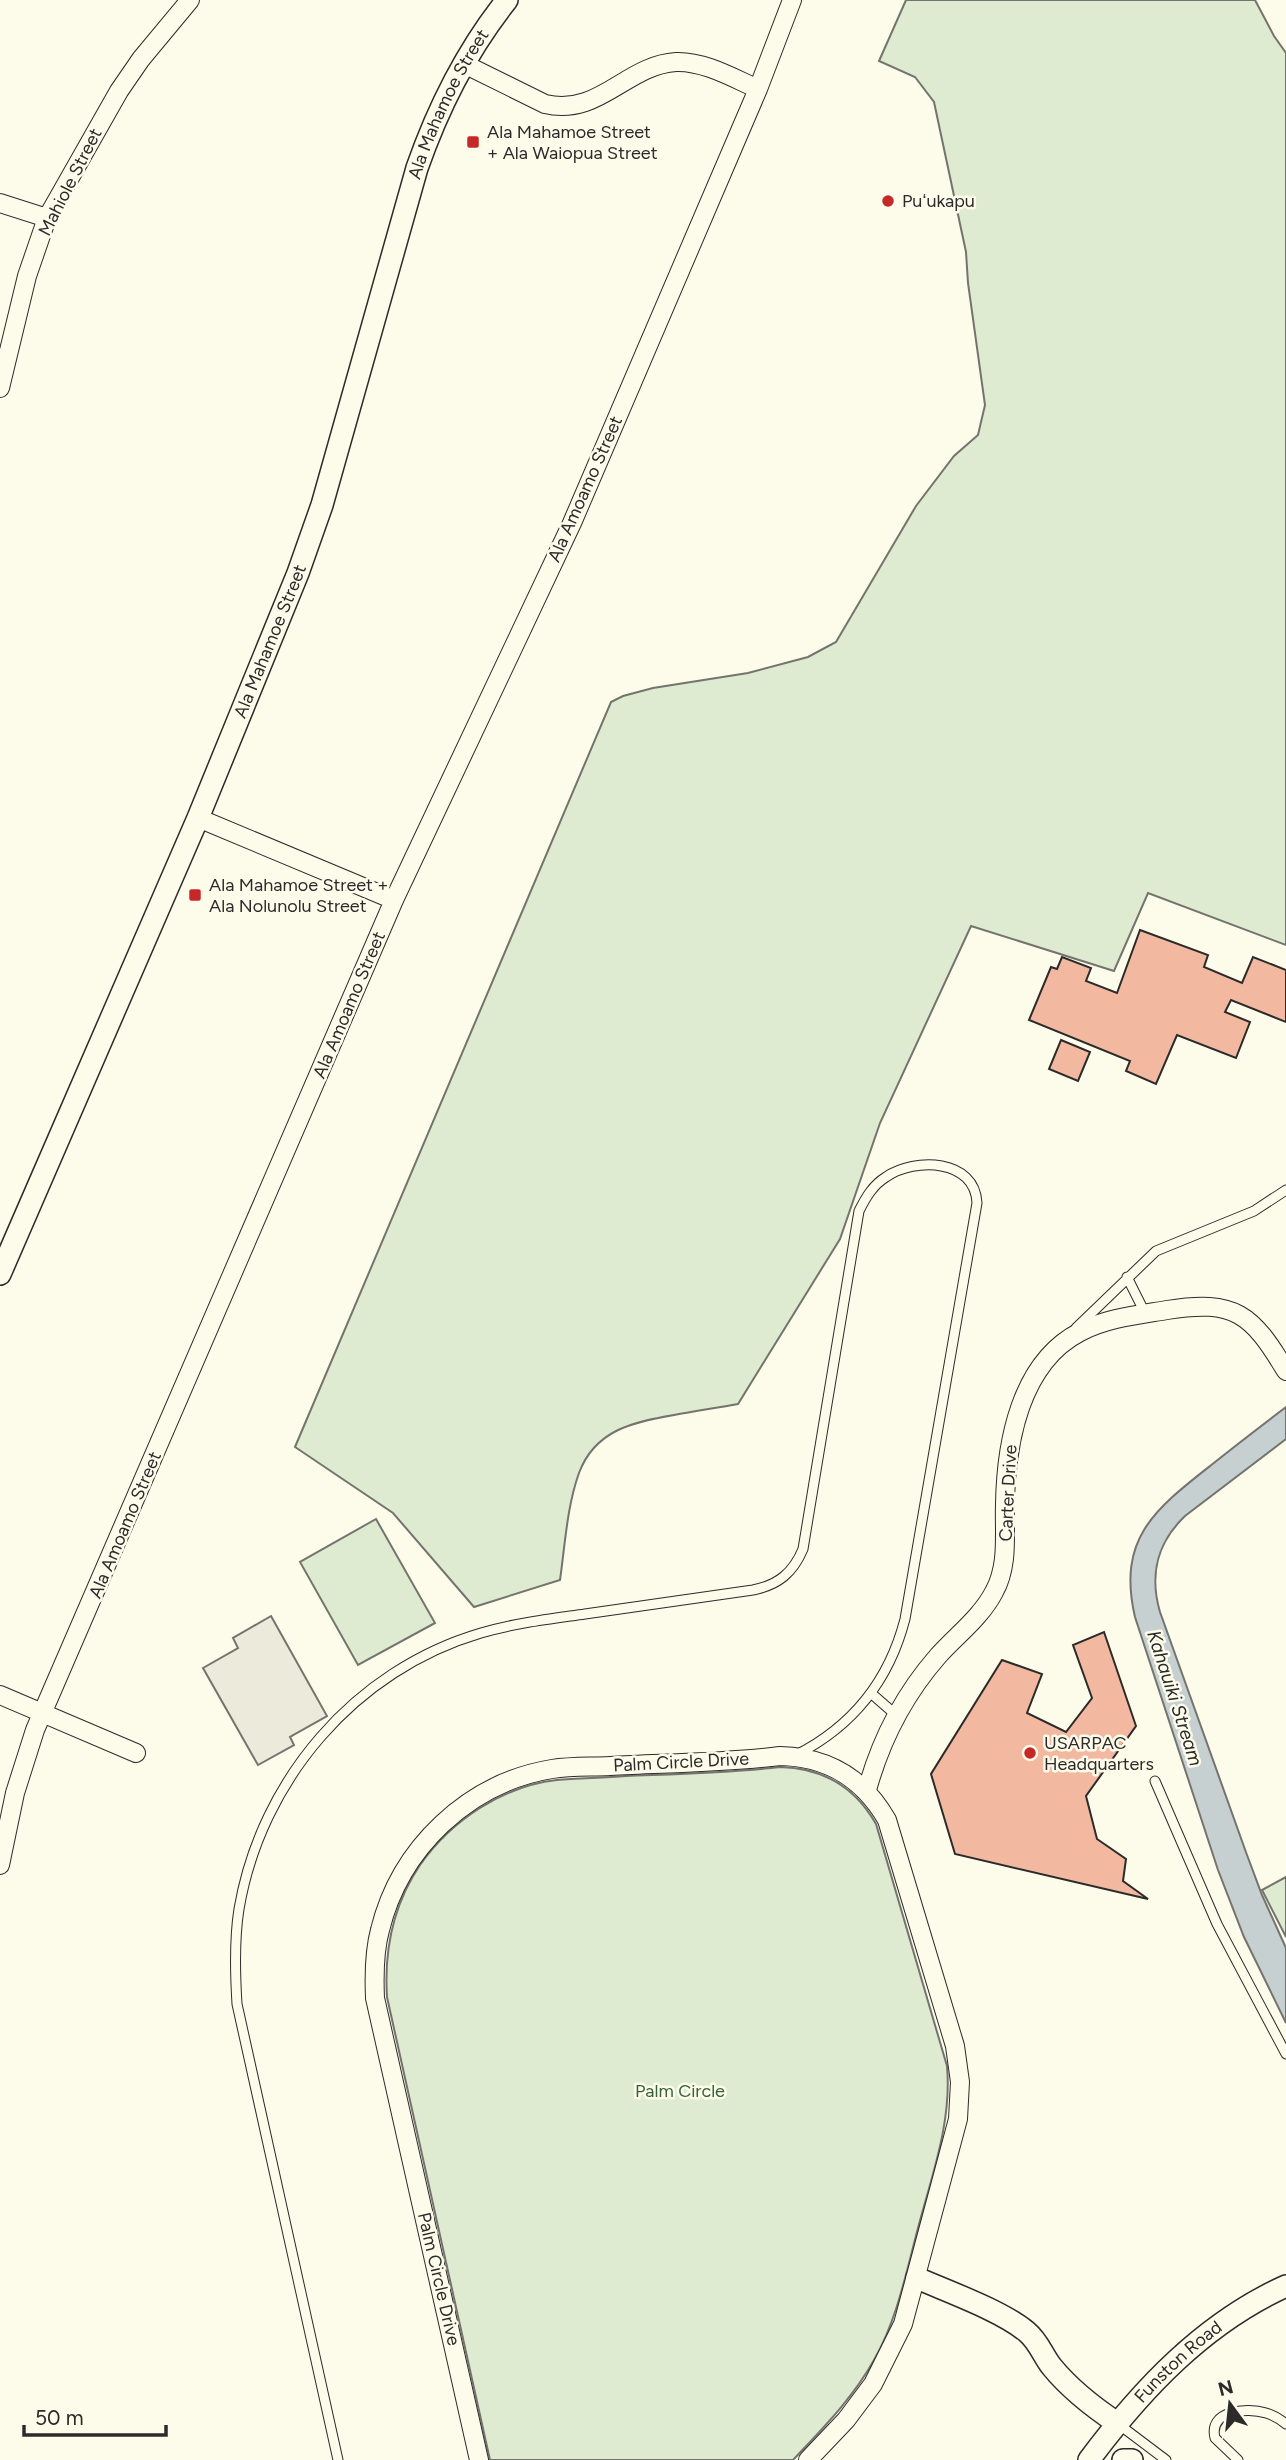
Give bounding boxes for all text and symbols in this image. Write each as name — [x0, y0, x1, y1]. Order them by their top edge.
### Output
street label: Ala Mahamoe Street — [403, 25, 493, 182]
place label: Ala Mahamoe Street + Ala Waiopua Street — [487, 121, 658, 164]
street label: Mahiole Street — [33, 124, 107, 239]
marker: Ala Mahamoe Street + Ala Waiopua Street — [465, 134, 481, 150]
place label: Puʻukapu — [902, 190, 975, 212]
marker: Puʻukapu — [880, 193, 896, 209]
street label: Ala Amoamo Street — [543, 412, 627, 565]
street label: Ala Mahamoe Street — [229, 561, 311, 721]
place label: Ala Mahamoe Street + Ala Nolunolu Street — [209, 874, 389, 917]
marker: Ala Mahamoe Street + Ala Nolunolu Street — [187, 887, 203, 903]
street label: Ala Amoamo Street — [308, 928, 390, 1082]
street label: Carter Drive — [994, 1444, 1022, 1542]
street label: Ala Amoamo Street — [84, 1448, 166, 1602]
water label: Kahauiki Stream — [1142, 1627, 1208, 1769]
place label: USARPAC Headquarters — [1044, 1732, 1154, 1775]
marker: USARPAC Headquarters — [1022, 1745, 1038, 1761]
street label: Palm Circle Drive — [613, 1747, 750, 1777]
park label: Palm Circle — [635, 2080, 725, 2102]
street label: Palm Circle Drive — [413, 2210, 465, 2348]
street label: Funston Road — [1130, 2316, 1226, 2407]
north arrow — [1195, 2369, 1265, 2439]
text: N — [1216, 2375, 1236, 2401]
scale bar — [24, 2394, 166, 2438]
text: 50 m — [35, 2405, 84, 2430]

